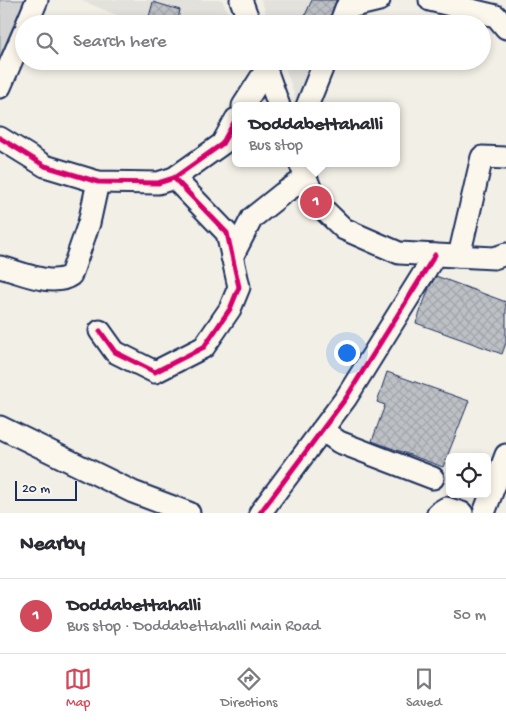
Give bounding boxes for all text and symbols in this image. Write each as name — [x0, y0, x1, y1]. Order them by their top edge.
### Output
search box — [15, 15, 491, 70]
icon: search — [33, 29, 61, 57]
text: Search here — [73, 31, 167, 54]
popup — [232, 102, 400, 167]
text: Doddabettahalli — [249, 114, 383, 137]
text: Bus stop — [249, 137, 303, 156]
pin: 1 — [300, 183, 332, 221]
your location — [334, 340, 360, 366]
map controls — [446, 453, 491, 498]
button: locate — [446, 453, 491, 498]
scale bar — [15, 478, 78, 501]
text: 20 m — [22, 481, 50, 498]
text: Nearby — [20, 533, 85, 558]
text: Doddabettahalli — [67, 595, 201, 618]
text: 1 — [33, 607, 39, 626]
text: 50 m — [453, 607, 486, 626]
text: Bus stop · Doddabettahalli Main Road — [67, 618, 320, 637]
tab: Map — [64, 665, 92, 712]
tab: Directions — [221, 665, 278, 712]
tab: Saved — [406, 665, 442, 712]

